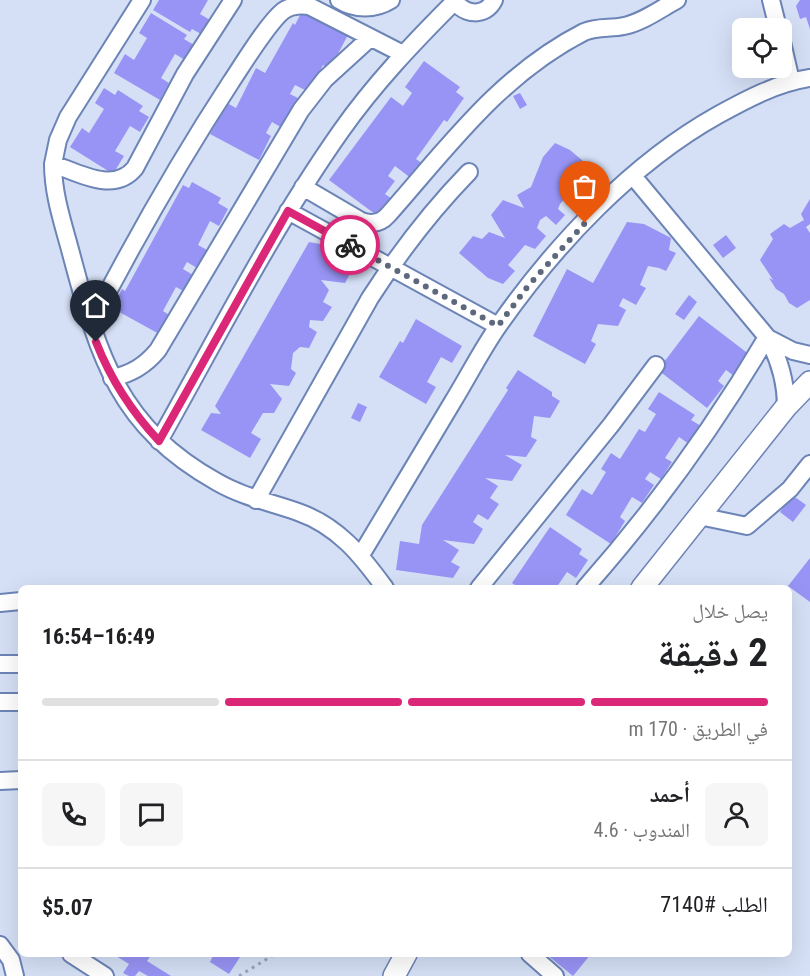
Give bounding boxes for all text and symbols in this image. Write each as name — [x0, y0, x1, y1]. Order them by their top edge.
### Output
map controls — [732, 18, 792, 78]
button: locate — [732, 18, 792, 78]
pin — [559, 161, 610, 223]
icon: bag — [568, 170, 601, 203]
courier — [320, 215, 380, 275]
icon: bike — [334, 229, 367, 262]
pin — [70, 280, 121, 342]
icon: home — [79, 289, 112, 322]
text: يصل خلال — [692, 599, 768, 623]
text: 16:49–16:54 — [42, 624, 155, 649]
text: 2 دقيقة — [657, 630, 768, 676]
text: في الطريق · 170 m — [629, 717, 768, 741]
text: أحمد — [650, 782, 690, 807]
button: phone — [42, 783, 105, 846]
button: chat — [120, 783, 183, 846]
button: person — [705, 783, 768, 846]
text: المندوب · 4.6 — [594, 818, 690, 842]
text: الطلب #7140 — [660, 892, 768, 917]
text: $5.07 — [42, 895, 93, 920]

